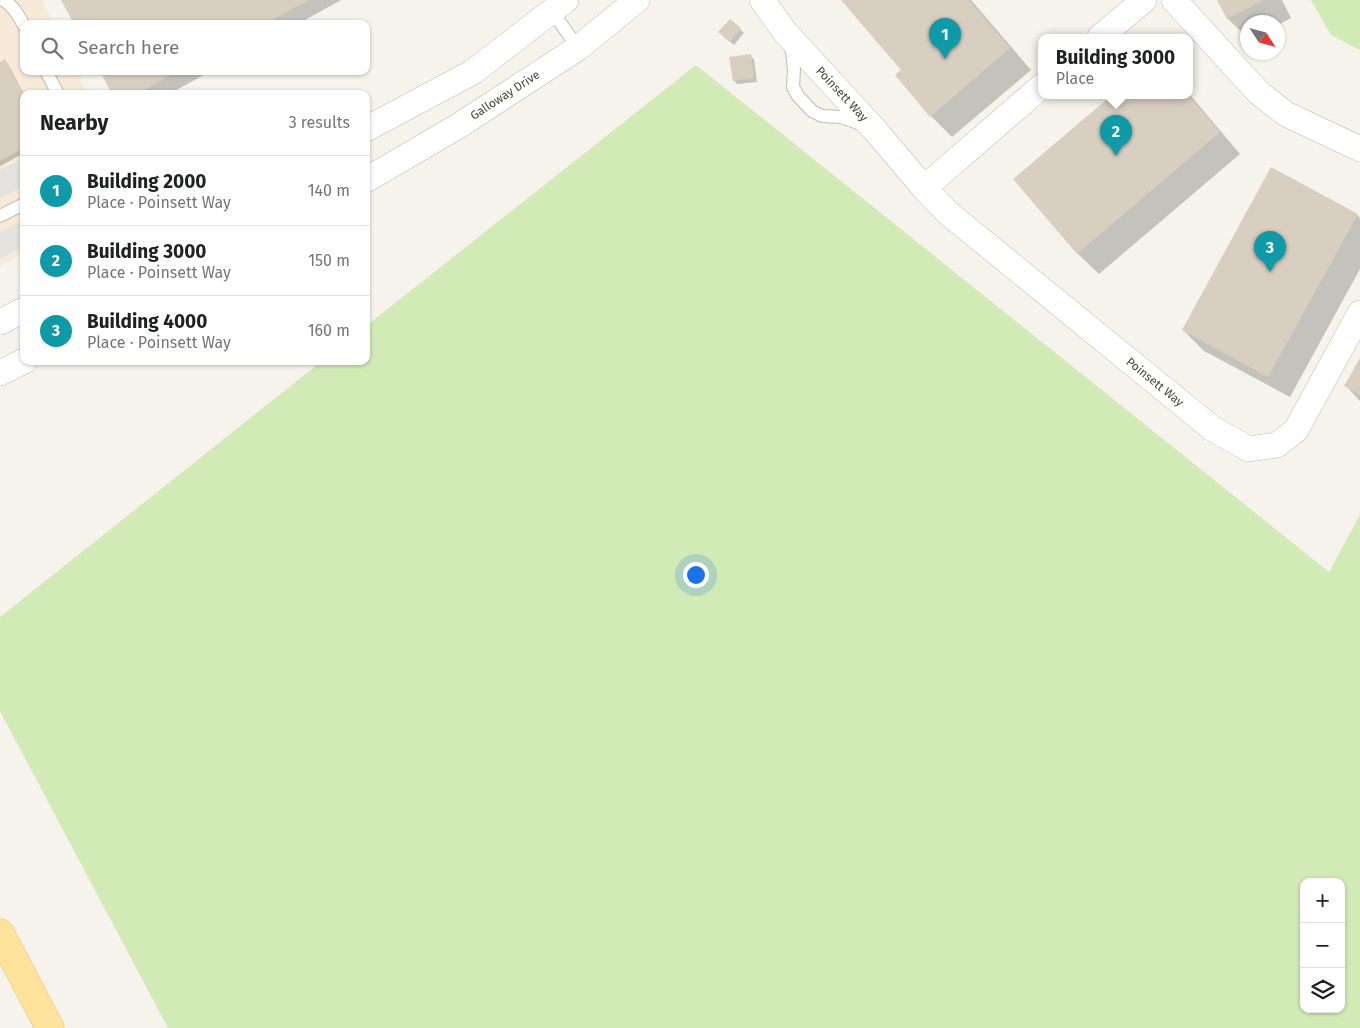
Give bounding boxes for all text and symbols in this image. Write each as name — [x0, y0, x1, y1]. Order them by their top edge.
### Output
north arrow — [1240, 15, 1285, 60]
pin: 1 — [929, 18, 961, 59]
search box — [20, 20, 370, 75]
icon: search — [38, 34, 66, 62]
popup — [1038, 34, 1193, 99]
text: Search here — [78, 36, 179, 59]
text: Building 3000 — [1056, 46, 1175, 69]
street label: Poinsett Way — [813, 64, 871, 124]
street label: Galloway Drive — [468, 67, 542, 123]
text: Place — [1056, 69, 1094, 88]
text: Nearby — [40, 110, 108, 136]
text: 3 results — [289, 113, 350, 132]
pin: 2 — [1100, 115, 1132, 156]
text: Building 2000 — [87, 170, 206, 193]
text: 1 — [52, 181, 60, 200]
text: 140 m — [308, 181, 350, 200]
text: Place · Poinsett Way — [87, 193, 231, 212]
pin: 3 — [1254, 231, 1286, 272]
text: Building 3000 — [87, 240, 206, 263]
text: 2 — [52, 251, 60, 270]
text: 150 m — [308, 251, 350, 270]
text: Place · Poinsett Way — [87, 263, 231, 282]
text: Building 4000 — [87, 310, 207, 333]
text: 3 — [52, 321, 60, 340]
text: 160 m — [308, 321, 350, 340]
text: Place · Poinsett Way — [87, 333, 231, 352]
street label: Poinsett Way — [1123, 355, 1187, 409]
your location — [683, 562, 709, 588]
map controls — [1300, 878, 1345, 1013]
button: + — [1300, 878, 1345, 923]
button: − — [1300, 923, 1345, 968]
button: layers — [1300, 968, 1345, 1013]

